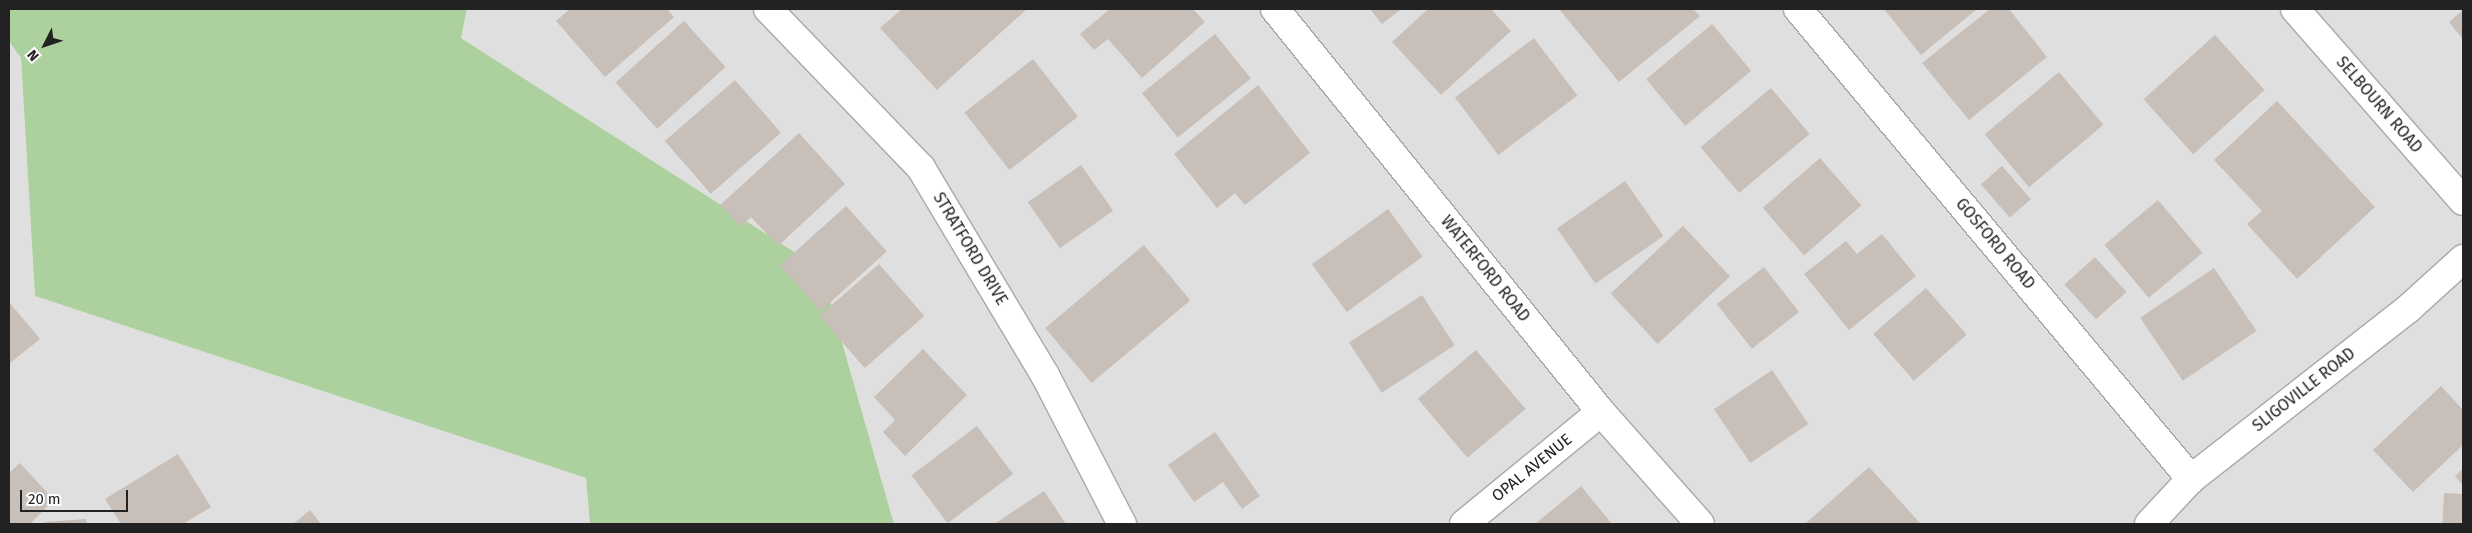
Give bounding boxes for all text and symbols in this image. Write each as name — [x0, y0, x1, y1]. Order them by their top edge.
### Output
north arrow — [20, 20, 70, 70]
text: N — [24, 46, 43, 64]
street label: SELBOURN ROAD — [2332, 53, 2426, 157]
street label: STRATFORD DRIVE — [929, 189, 1011, 309]
street label: GOSFORD ROAD — [1951, 195, 2039, 293]
street label: WATERFORD ROAD — [1436, 212, 1534, 326]
street label: SLIGOVILLE ROAD — [2249, 344, 2359, 436]
street label: OPAL AVENUE — [1488, 430, 1576, 506]
scale bar — [22, 480, 130, 512]
text: 20 m — [28, 490, 61, 508]

